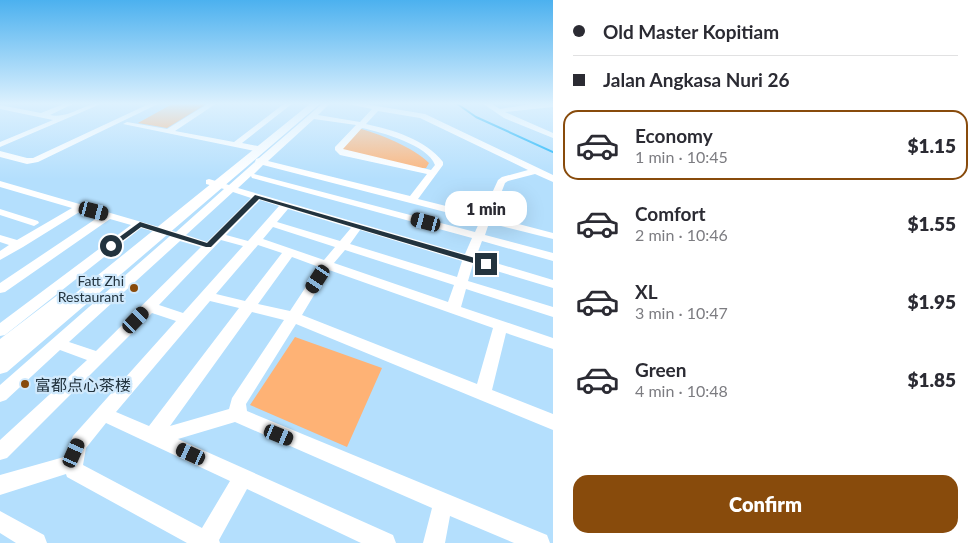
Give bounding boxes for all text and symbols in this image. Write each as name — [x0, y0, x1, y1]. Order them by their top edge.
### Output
text: Old Master Kopitiam — [603, 20, 779, 43]
text: Jalan Angkasa Nuri 26 — [603, 68, 790, 91]
icon: car — [575, 123, 620, 168]
text: Economy — [635, 124, 713, 147]
text: $1.15 — [907, 134, 956, 157]
text: 1 min · 10:45 — [635, 147, 728, 166]
callout: 1 min — [445, 192, 527, 226]
text: 1 min — [466, 199, 506, 218]
car — [77, 200, 110, 222]
icon: car — [575, 201, 620, 246]
text: Comfort — [635, 202, 706, 225]
car — [409, 211, 442, 233]
text: $1.55 — [907, 212, 956, 235]
text: 2 min · 10:46 — [635, 225, 728, 244]
route start — [100, 235, 122, 257]
route end — [475, 253, 497, 275]
car — [303, 262, 332, 296]
place label: Fatt Zhi Restaurant — [58, 272, 124, 305]
icon: car — [575, 279, 620, 324]
text: XL — [635, 280, 658, 303]
marker: Fatt Zhi Restaurant — [128, 282, 140, 294]
text: $1.95 — [907, 290, 956, 313]
text: 3 min · 10:47 — [635, 303, 728, 322]
car — [120, 304, 151, 336]
icon: car — [575, 357, 620, 402]
text: Green — [635, 358, 686, 381]
text: $1.85 — [907, 368, 956, 391]
place label: 富都点心茶楼 — [35, 375, 131, 394]
marker: 富都点心茶楼 — [19, 378, 31, 390]
text: 4 min · 10:48 — [635, 381, 728, 400]
car — [262, 422, 295, 448]
car — [61, 436, 86, 470]
car — [174, 441, 207, 467]
button: Confirm — [573, 475, 958, 533]

